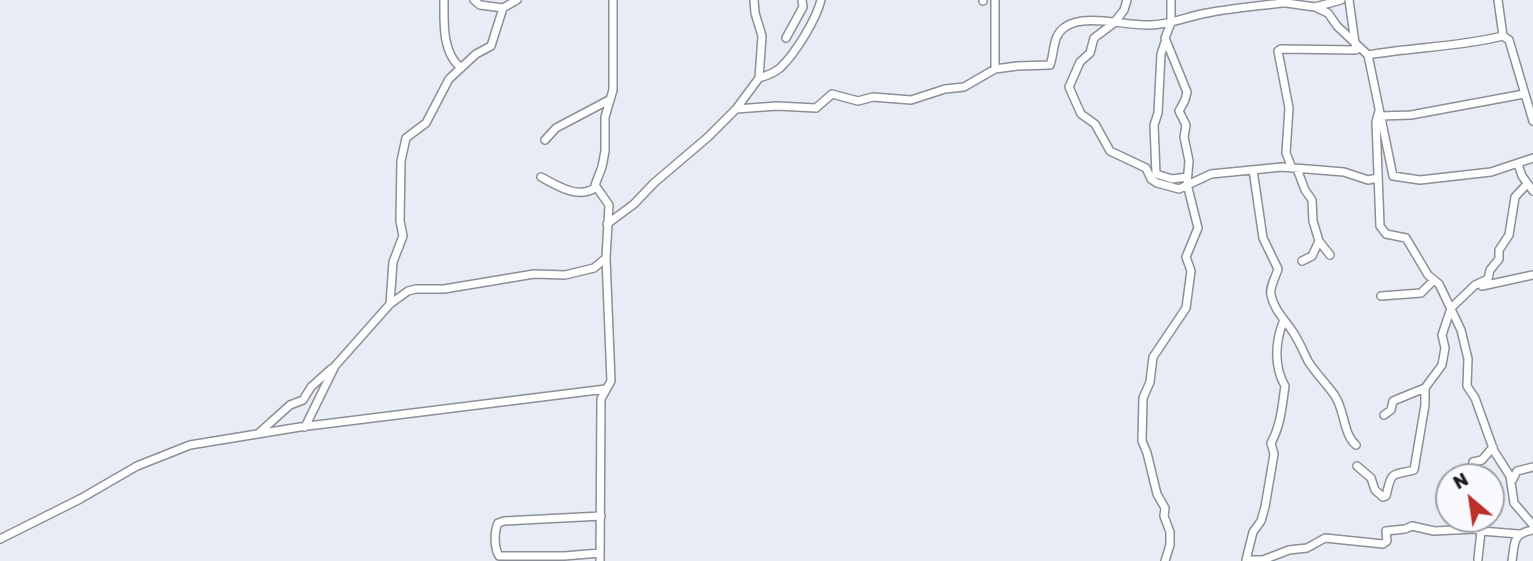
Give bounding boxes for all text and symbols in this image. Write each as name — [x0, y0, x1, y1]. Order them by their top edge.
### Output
north arrow — [1435, 463, 1505, 533]
text: N — [1449, 468, 1472, 494]

